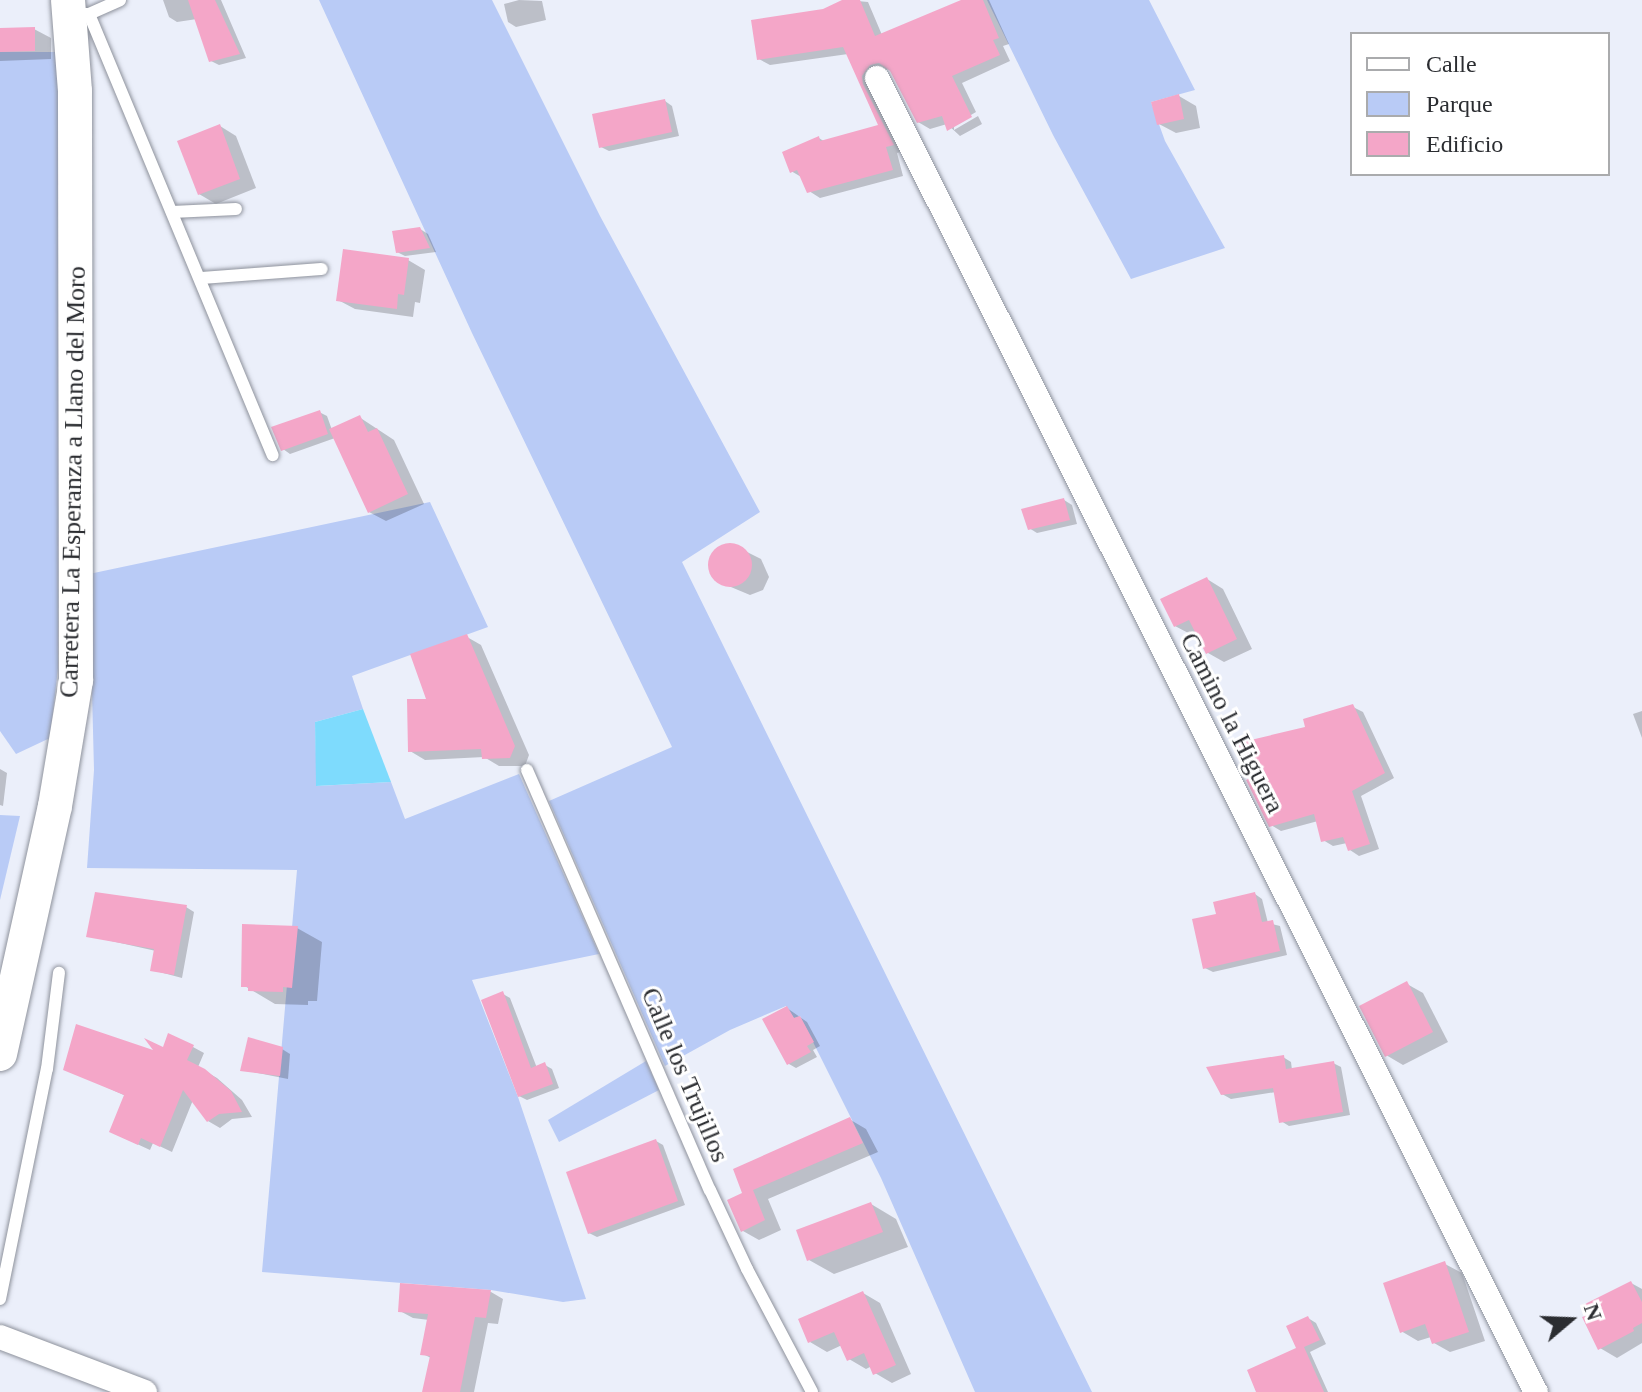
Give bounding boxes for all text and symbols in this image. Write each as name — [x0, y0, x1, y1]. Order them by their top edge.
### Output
legend — [1350, 32, 1610, 176]
text: Calle — [1426, 51, 1477, 77]
text: Parque — [1426, 91, 1493, 117]
text: Edificio — [1426, 131, 1503, 157]
street label: Carretera La Esperanza a Llano del Moro — [54, 266, 92, 698]
street label: Camino la Higuera — [1173, 628, 1291, 818]
street label: Calle los Trujillos — [634, 983, 736, 1167]
north arrow — [1530, 1280, 1610, 1360]
text: N — [1579, 1300, 1608, 1324]

